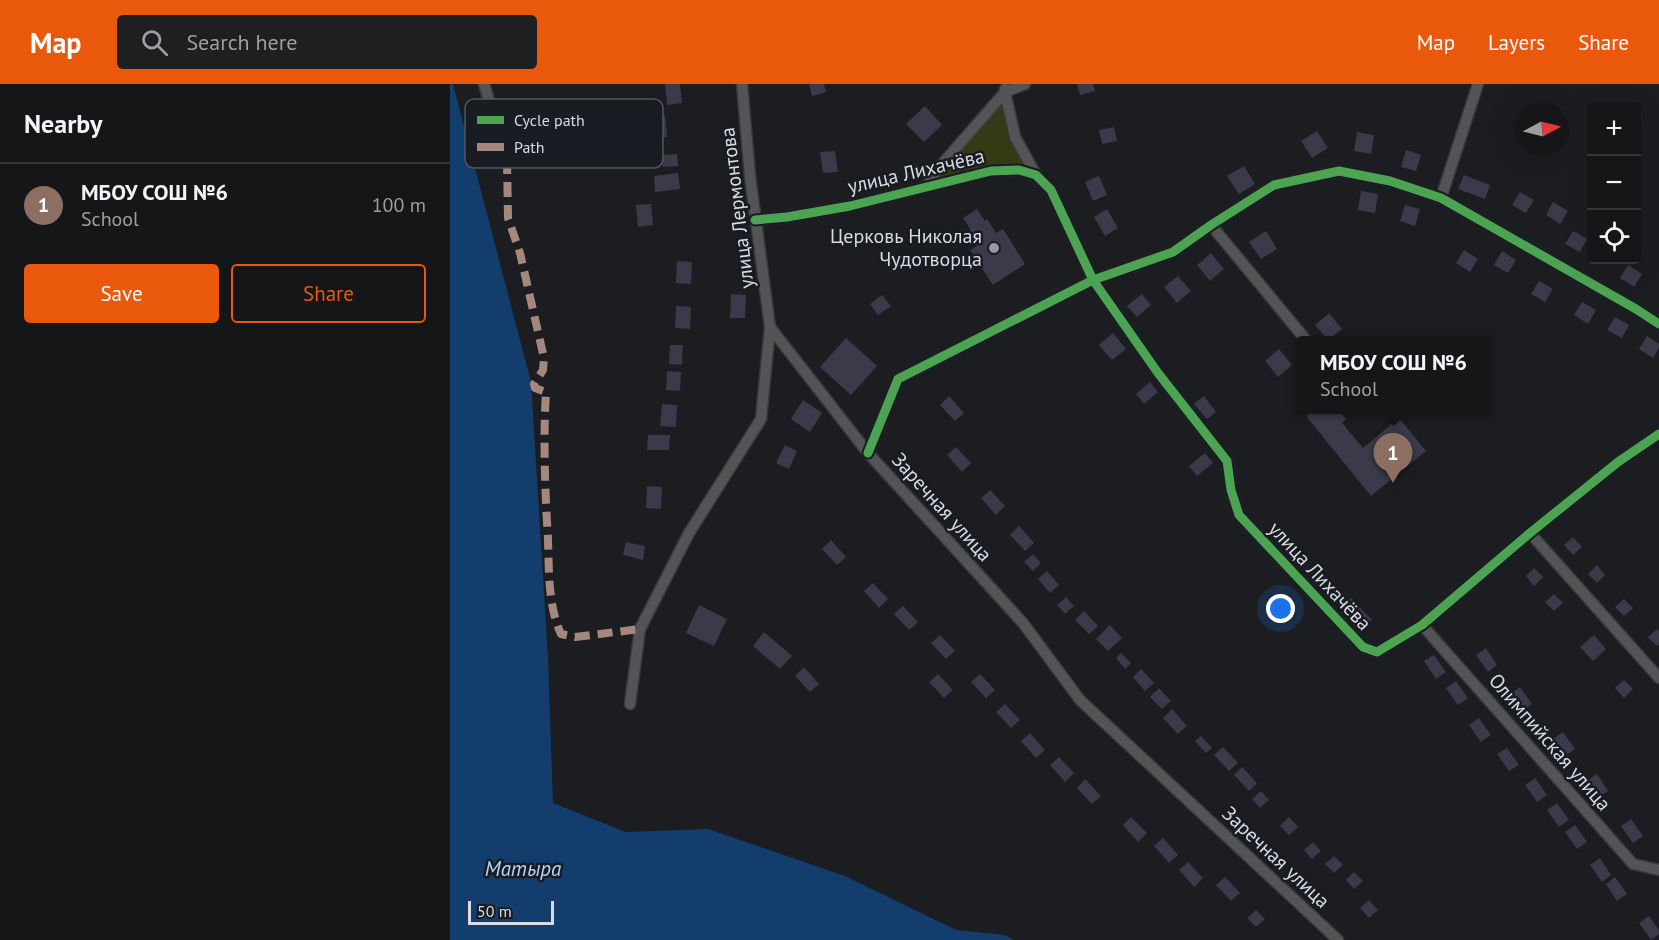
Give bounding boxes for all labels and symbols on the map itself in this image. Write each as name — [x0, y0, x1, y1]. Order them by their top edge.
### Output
legend — [465, 99, 663, 168]
north arrow — [1515, 102, 1569, 156]
text: Cycle path — [514, 110, 585, 130]
street label: улица Лермонтова — [714, 126, 760, 290]
text: Path — [514, 137, 545, 157]
street label: улица Лихачёва — [845, 143, 987, 199]
place label: Церковь Николая Чудотворца — [830, 223, 982, 272]
marker: Церковь Николая Чудотворца — [987, 241, 1001, 255]
pin: 1 — [1374, 434, 1412, 483]
street label: Заречная улица — [886, 447, 998, 567]
street label: улица Лихачёва — [1263, 516, 1377, 636]
your location — [1266, 594, 1295, 623]
street label: Олимпийская улица — [1483, 668, 1617, 816]
street label: Заречная улица — [1217, 800, 1335, 914]
water label: Матыра — [485, 855, 562, 882]
scale bar — [468, 898, 554, 926]

